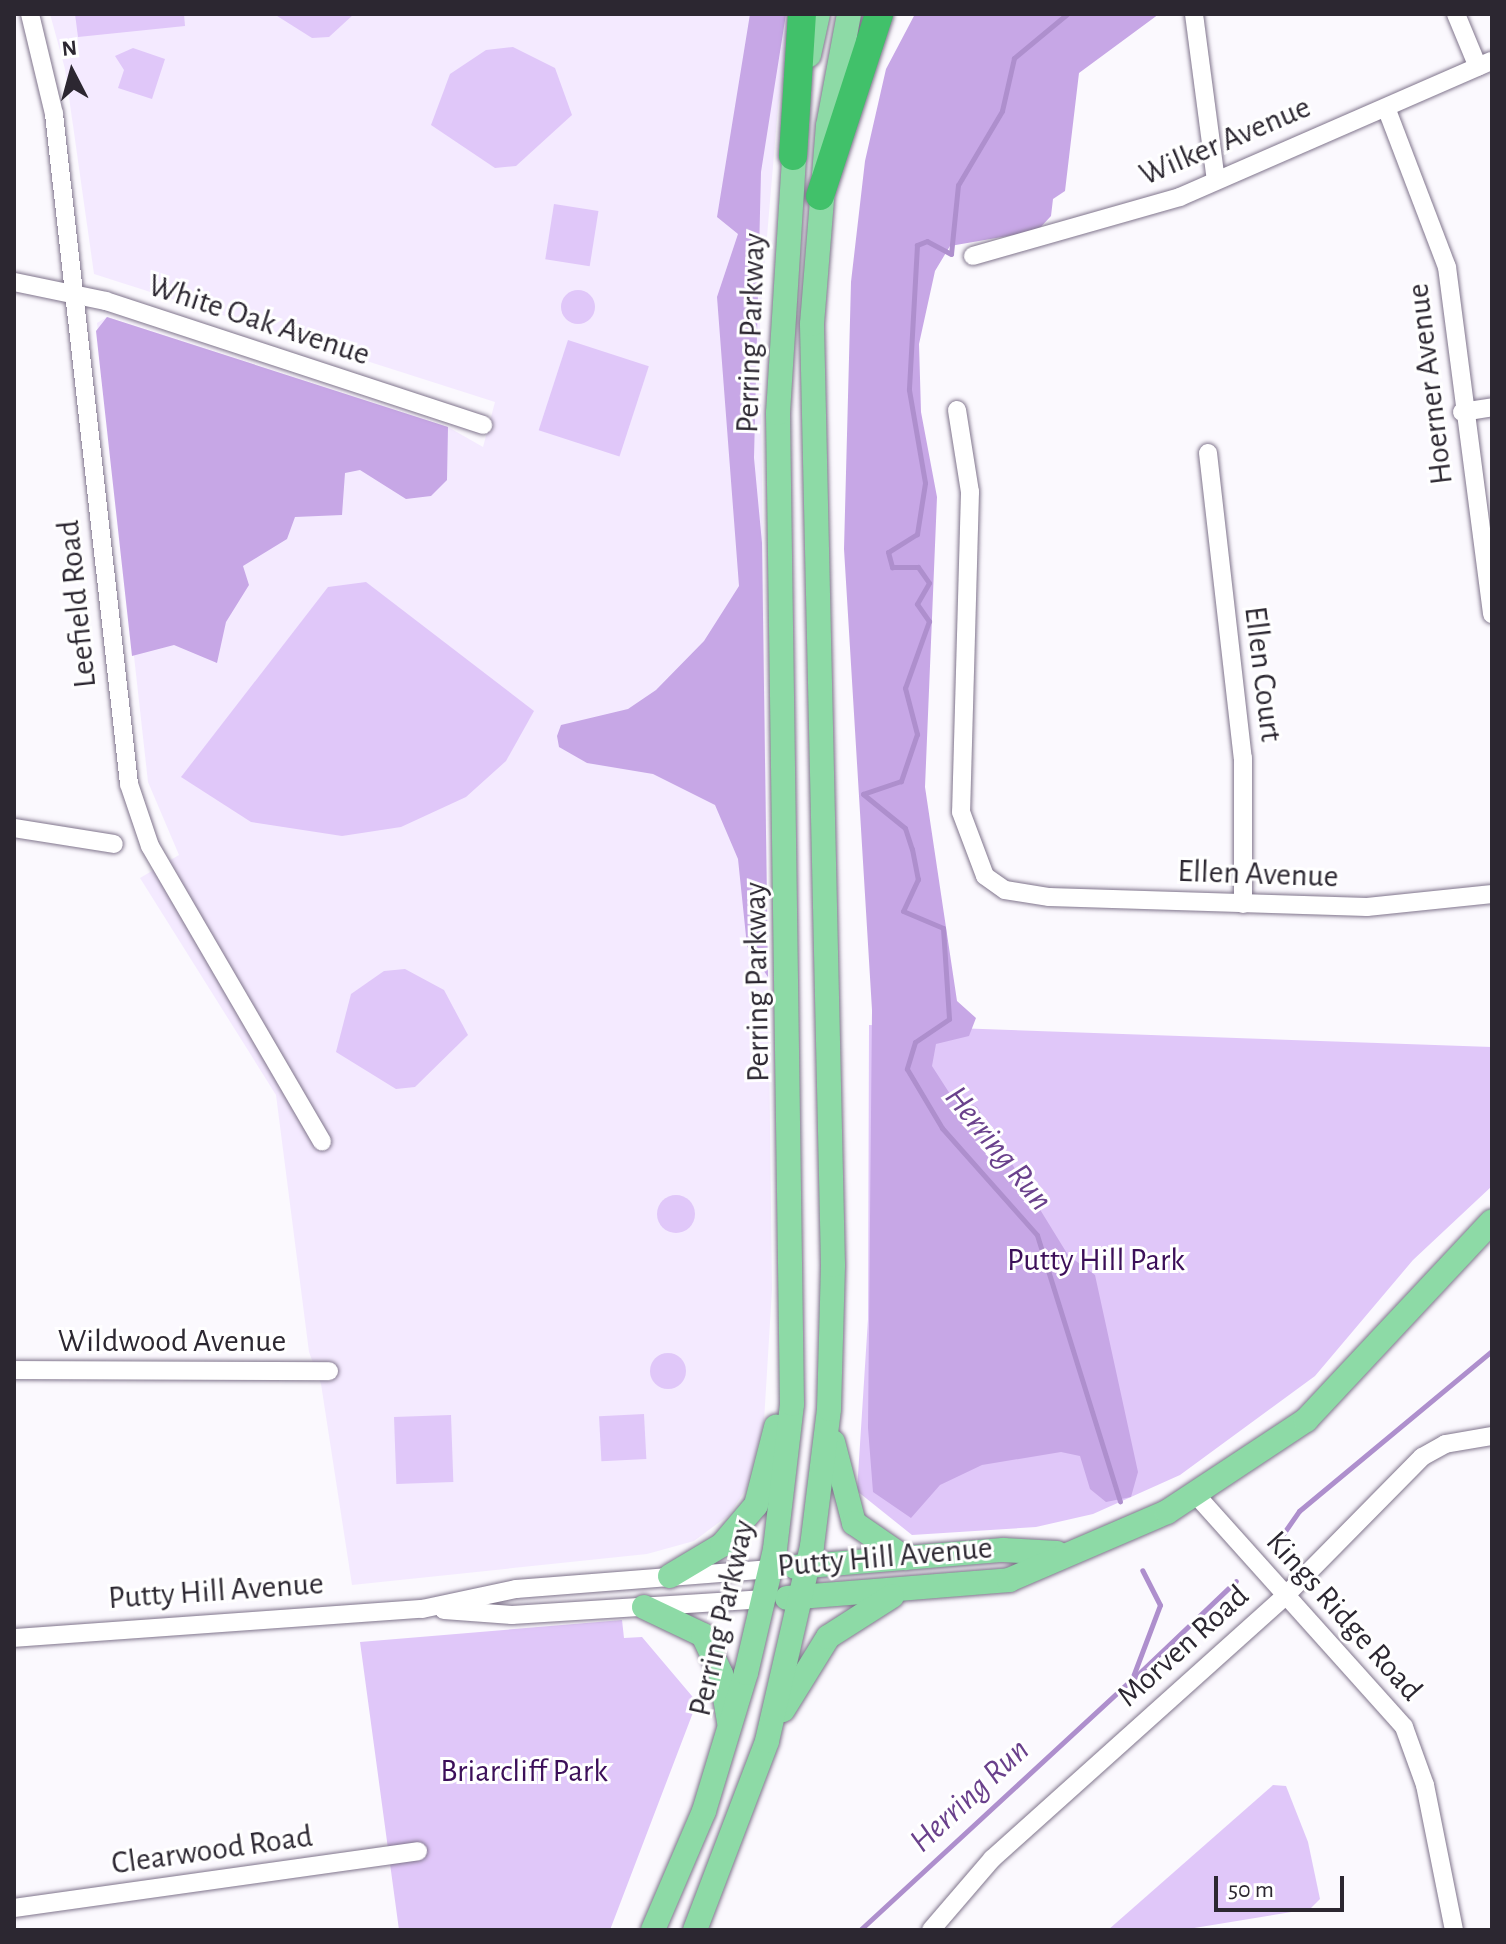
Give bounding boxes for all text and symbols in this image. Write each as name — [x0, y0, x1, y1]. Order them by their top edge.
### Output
north arrow — [32, 32, 112, 112]
text: N — [61, 36, 78, 60]
street label: Wilker Avenue — [1134, 88, 1316, 194]
street label: Perring Parkway — [728, 232, 774, 434]
street label: White Oak Avenue — [143, 266, 375, 374]
street label: Hoerner Avenue — [1399, 281, 1461, 487]
street label: Leefield Road — [49, 518, 105, 690]
street label: Ellen Court — [1236, 604, 1290, 744]
street label: Ellen Avenue — [1177, 852, 1339, 896]
street label: Perring Parkway — [736, 882, 778, 1082]
water label: Herring Run — [935, 1078, 1061, 1220]
park label: Putty Hill Park — [1007, 1241, 1185, 1279]
street label: Wildwood Avenue — [58, 1322, 286, 1360]
street label: Perring Parkway — [681, 1516, 763, 1720]
street label: Kings Ridge Road — [1258, 1523, 1430, 1709]
street label: Putty Hill Avenue — [776, 1528, 994, 1586]
street label: Putty Hill Avenue — [107, 1564, 325, 1618]
street label: Morven Road — [1109, 1577, 1257, 1715]
water label: Herring Run — [902, 1730, 1038, 1862]
park label: Briarcliff Park — [440, 1752, 608, 1790]
street label: Clearwood Road — [109, 1817, 315, 1883]
scale bar — [1218, 1860, 1348, 1910]
text: 50 m — [1228, 1878, 1274, 1902]

